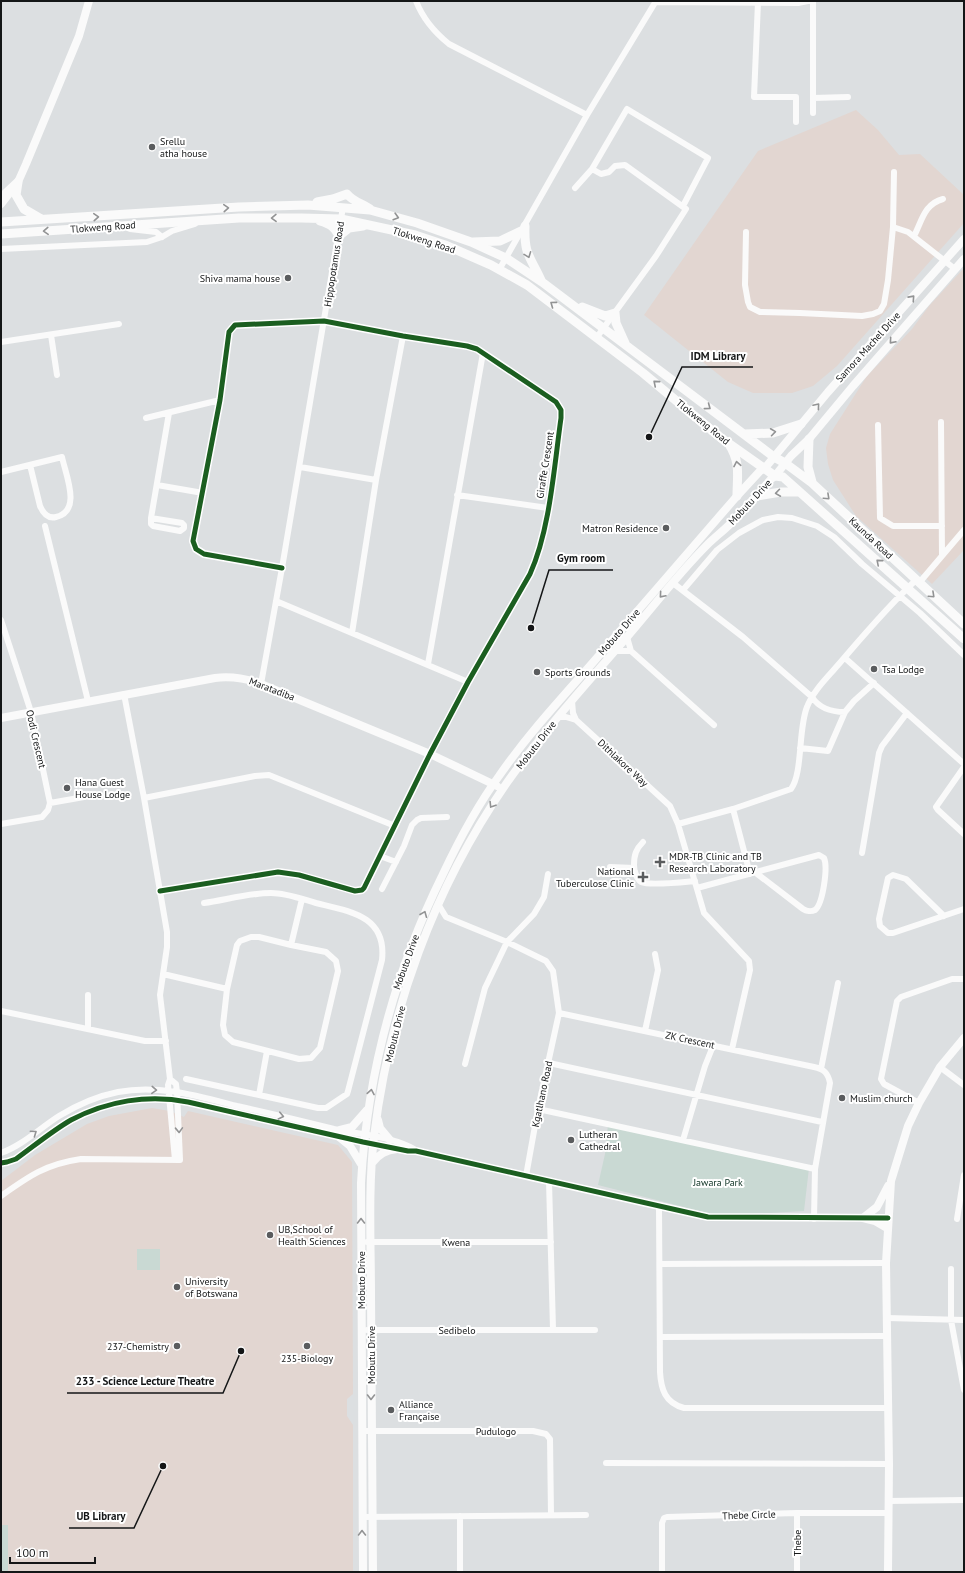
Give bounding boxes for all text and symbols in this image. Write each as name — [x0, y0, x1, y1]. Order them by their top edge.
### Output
place label: Srellu atha house — [160, 135, 207, 160]
marker: Srellu atha house — [147, 142, 157, 152]
one-way arrow — [223, 203, 229, 212]
one-way arrow — [93, 212, 99, 221]
one-way arrow — [392, 212, 399, 221]
one-way arrow — [271, 214, 277, 222]
street label: Tlokweng Road — [70, 218, 136, 236]
street label: Hippopotamus Road — [321, 220, 347, 308]
street label: Tlokweng Road — [391, 224, 457, 256]
one-way arrow — [43, 227, 49, 236]
one-way arrow — [524, 252, 532, 259]
place label: Shiva mama house — [200, 272, 280, 285]
marker: Shiva mama house — [283, 273, 293, 283]
one-way arrow — [907, 295, 914, 302]
one-way arrow — [550, 302, 557, 309]
street label: Samora Machel Drive — [833, 309, 903, 385]
one-way arrow — [890, 336, 897, 344]
callout: IDM Library — [682, 344, 753, 367]
text: IDM Library — [691, 349, 746, 363]
one-way arrow — [653, 381, 660, 388]
street label: Tlokweng Road — [673, 396, 733, 448]
one-way arrow — [703, 402, 710, 409]
one-way arrow — [812, 403, 819, 411]
one-way arrow — [770, 428, 776, 437]
street label: Giraffe Crescent — [533, 430, 557, 499]
one-way arrow — [733, 461, 742, 468]
street label: Mobutu Drive — [725, 476, 775, 528]
one-way arrow — [775, 488, 781, 497]
one-way arrow — [822, 492, 830, 500]
street label: Kaunda Road — [846, 514, 896, 562]
place label: Matron Residence — [582, 522, 658, 535]
marker: Matron Residence — [661, 523, 671, 533]
callout: Gym room — [549, 547, 613, 570]
text: Gym room — [557, 551, 605, 565]
one-way arrow — [876, 559, 883, 566]
one-way arrow — [660, 591, 667, 598]
one-way arrow — [927, 591, 935, 598]
street label: Mobuto Drive — [595, 606, 643, 658]
place label: Tsa Lodge — [882, 663, 924, 676]
marker: Tsa Lodge — [869, 664, 879, 674]
place label: Sports Grounds — [545, 666, 610, 679]
marker: Sports Grounds — [532, 667, 542, 677]
street label: Maratadiba — [247, 674, 297, 704]
street label: Oodi Crescent — [23, 709, 49, 770]
street label: Mobutu Drive — [513, 718, 559, 772]
street label: Dithlakore Way — [595, 736, 651, 790]
place label: Hana Guest House Lodge — [75, 776, 130, 801]
marker: Hana Guest House Lodge — [62, 783, 72, 793]
one-way arrow — [490, 801, 497, 808]
place label: MDR-TB Clinic and TB Research Laboratory — [669, 850, 762, 875]
marker: MDR-TB Clinic and TB Research Laboratory — [654, 856, 666, 868]
place label: National Tuberculose Clinic — [556, 865, 634, 890]
marker: National Tuberculose Clinic — [637, 871, 649, 883]
one-way arrow — [419, 910, 427, 917]
street label: Mobuto Drive — [390, 933, 422, 991]
street label: Mobutu Drive — [382, 1004, 408, 1064]
street label: ZK Crescent — [664, 1028, 717, 1052]
street label: Kgatlhano Road — [529, 1060, 555, 1128]
one-way arrow — [151, 1086, 157, 1094]
one-way arrow — [366, 1089, 375, 1095]
place label: Muslim church — [850, 1092, 913, 1105]
marker: Muslim church — [837, 1093, 847, 1103]
one-way arrow — [277, 1111, 284, 1120]
one-way arrow — [175, 1127, 183, 1133]
place label: Lutheran Cathedral — [579, 1128, 620, 1153]
one-way arrow — [30, 1131, 37, 1138]
marker: Lutheran Cathedral — [566, 1135, 576, 1145]
park label: Jawara Park — [692, 1176, 743, 1189]
one-way arrow — [357, 1218, 365, 1224]
place label: UB,School of Health Sciences — [278, 1223, 346, 1248]
marker: UB,School of Health Sciences — [265, 1230, 275, 1240]
street label: Kwena — [442, 1236, 470, 1249]
street label: Mobuto Drive — [355, 1251, 368, 1309]
place label: University of Botswana — [185, 1275, 238, 1300]
marker: University of Botswana — [172, 1282, 182, 1292]
street label: Sedibelo — [438, 1324, 476, 1337]
street label: Mobutu Drive — [365, 1326, 378, 1384]
place label: 237-Chemistry — [107, 1340, 169, 1353]
marker: 237-Chemistry — [172, 1341, 182, 1351]
marker: 235-Biology — [302, 1341, 312, 1351]
place label: 235-Biology — [281, 1352, 333, 1365]
callout: 233 - Science Lecture Theatre — [67, 1370, 223, 1393]
text: 233 - Science Lecture Theatre — [76, 1374, 215, 1388]
one-way arrow — [367, 1394, 375, 1400]
place label: Alliance Française — [399, 1398, 439, 1423]
marker: Alliance Française — [386, 1405, 396, 1415]
street label: Pudulogo — [476, 1425, 516, 1438]
callout: UB Library — [69, 1505, 134, 1528]
street label: Thebe Circle — [722, 1508, 776, 1522]
text: UB Library — [76, 1509, 126, 1523]
one-way arrow — [358, 1530, 366, 1536]
street label: Thebe — [791, 1530, 804, 1556]
scale bar — [10, 1539, 95, 1565]
text: 100 m — [16, 1545, 49, 1560]

